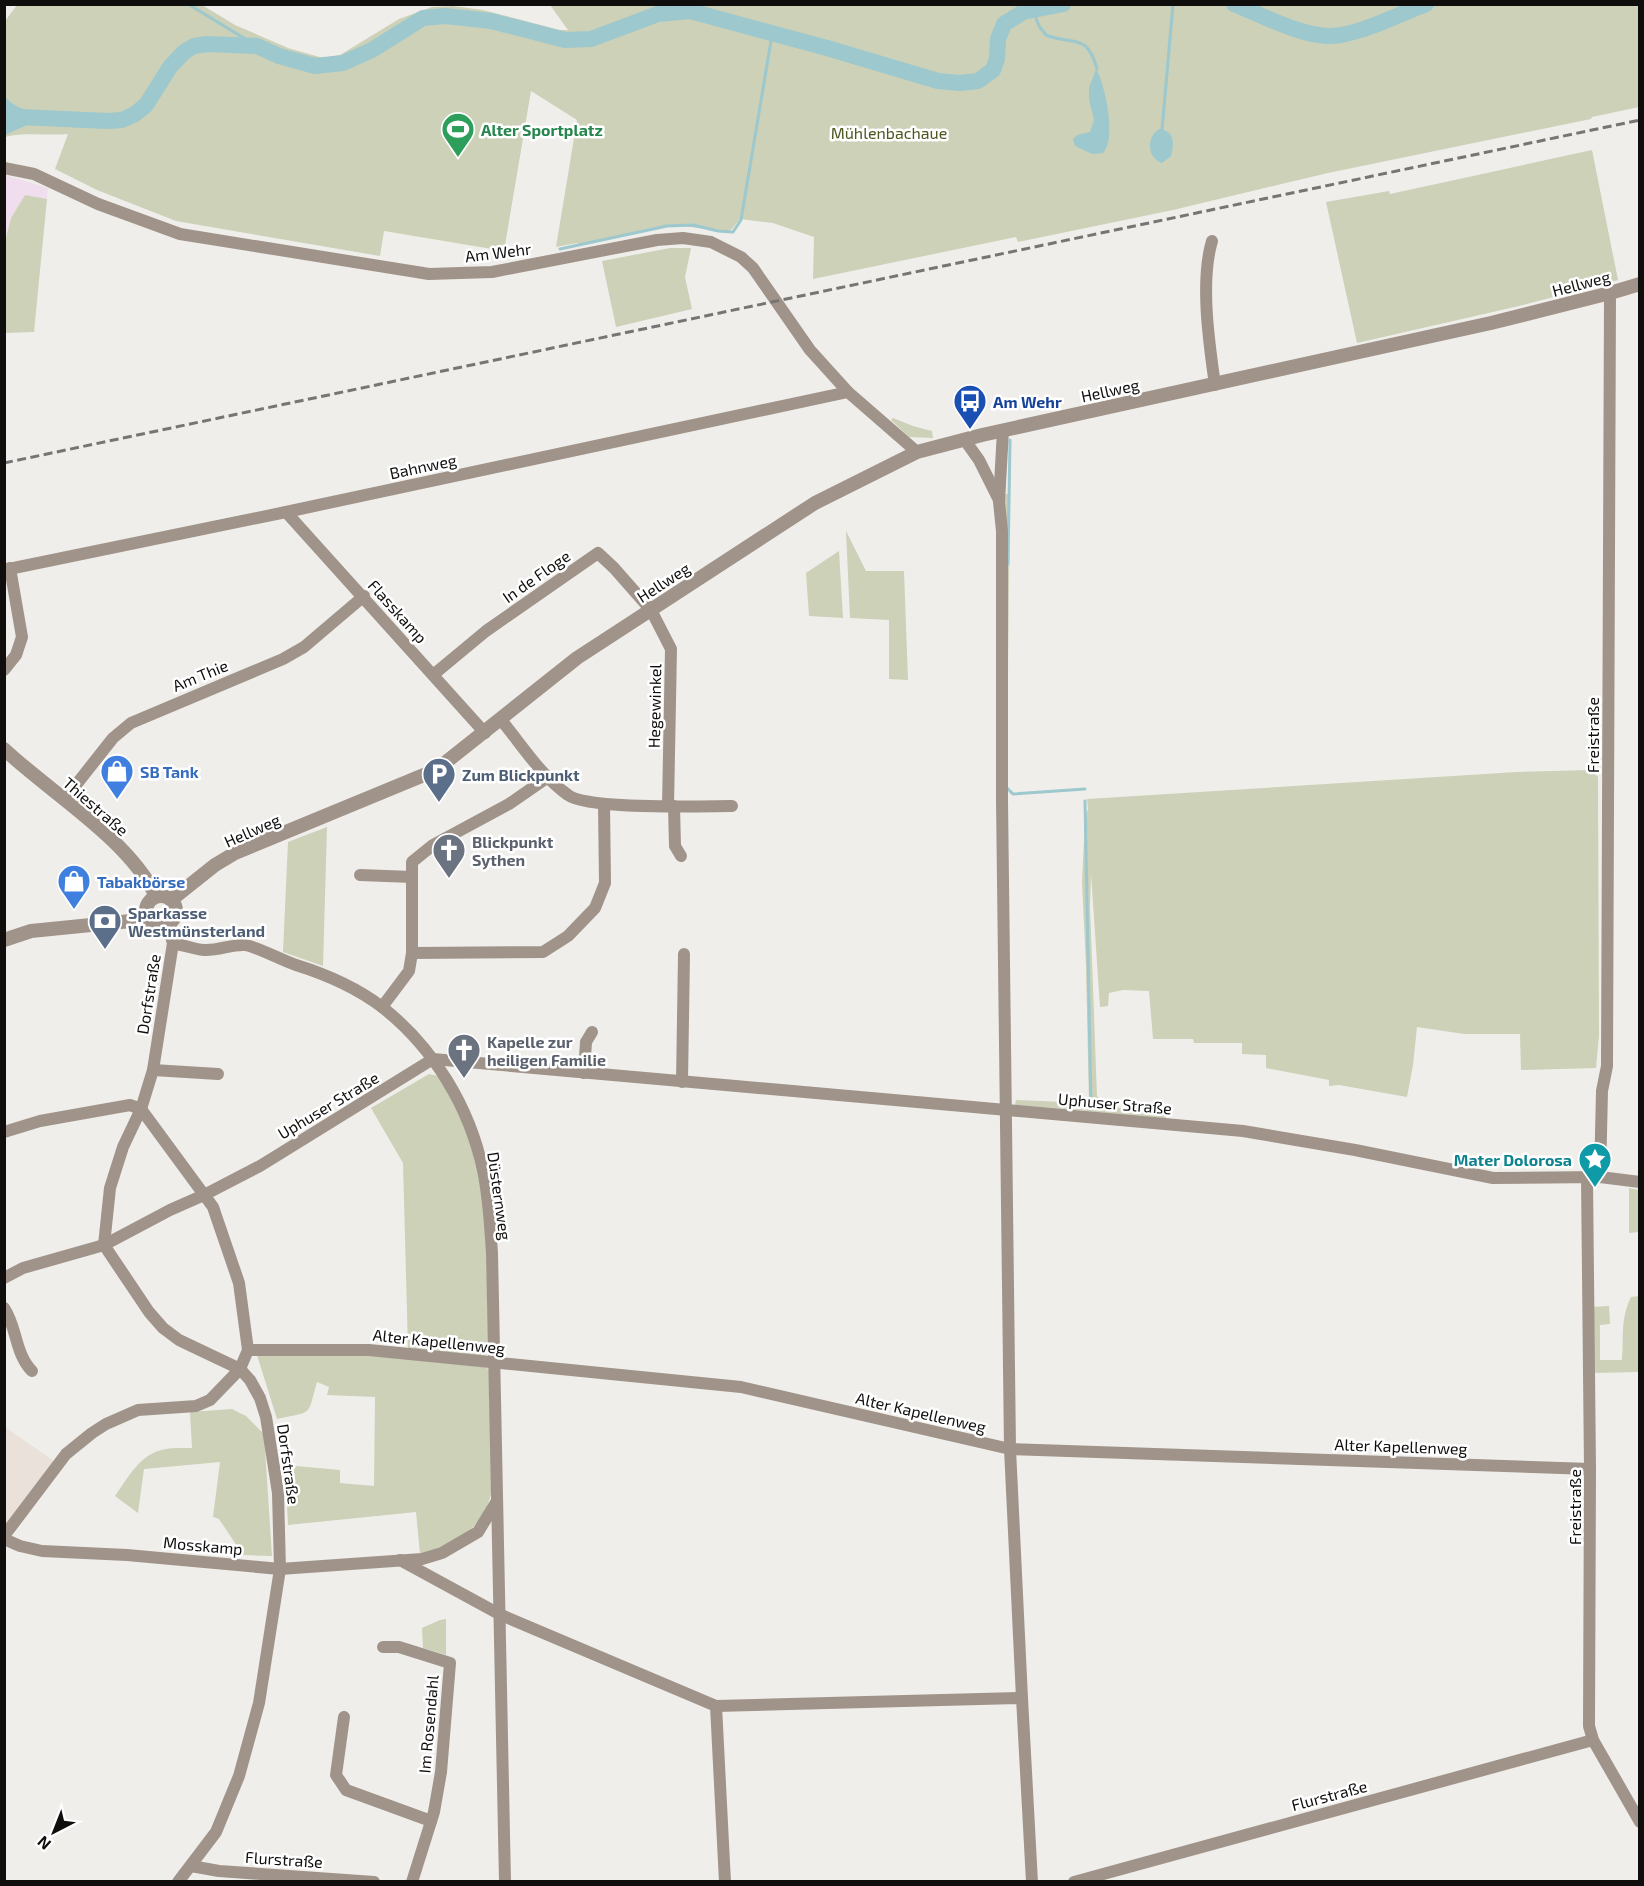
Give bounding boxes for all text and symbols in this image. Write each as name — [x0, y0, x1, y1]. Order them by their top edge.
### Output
sports icon: Alter Sportplatz — [440, 111, 476, 158]
place label: Alter Sportplatz — [481, 120, 603, 139]
park label: Mühlenbachaue — [831, 123, 947, 142]
street label: Am Wehr — [464, 238, 533, 265]
street label: Hellweg — [1550, 266, 1612, 300]
street label: Hellweg — [1079, 375, 1141, 405]
bus stop icon: Am Wehr — [952, 383, 988, 430]
place label: Am Wehr — [993, 392, 1062, 411]
street label: Bahnweg — [388, 450, 458, 482]
street label: In de Floge — [498, 546, 574, 606]
street label: Hellweg — [633, 558, 693, 606]
street label: Flasskamp — [365, 575, 431, 647]
street label: Am Thie — [169, 655, 231, 695]
street label: Hegewinkel — [644, 663, 664, 748]
street label: Freistraße — [1583, 697, 1602, 773]
shop icon: SB Tank — [99, 753, 135, 800]
parking icon: Zum Blickpunkt — [421, 756, 457, 803]
place label: SB Tank — [140, 762, 199, 781]
place label: Zum Blickpunkt — [462, 765, 580, 784]
street label: Thiestraße — [60, 773, 132, 839]
street label: Hellweg — [221, 809, 283, 851]
church icon: Blickpunkt Sythen — [431, 832, 467, 879]
place label: Blickpunkt Sythen — [472, 832, 554, 870]
shop icon: Tabakbörse — [56, 863, 92, 910]
place label: Tabakbörse — [97, 872, 185, 891]
bank icon: Sparkasse Westmünsterland — [87, 903, 123, 950]
place label: Sparkasse Westmünsterland — [128, 903, 265, 940]
street label: Dorfstraße — [132, 952, 164, 1036]
church icon: Kapelle zur heiligen Familie — [446, 1032, 482, 1079]
place label: Kapelle zur heiligen Familie — [487, 1032, 606, 1069]
street label: Uphuser Straße — [274, 1067, 382, 1143]
street label: Uphuser Straße — [1057, 1089, 1173, 1117]
place icon: Mater Dolorosa — [1577, 1141, 1613, 1188]
place label: Mater Dolorosa — [1454, 1150, 1572, 1169]
street label: Düsternweg — [484, 1151, 516, 1241]
street label: Alter Kapellenweg — [372, 1325, 506, 1357]
street label: Alter Kapellenweg — [854, 1388, 988, 1436]
street label: Dorfstraße — [274, 1423, 304, 1505]
street label: Alter Kapellenweg — [1334, 1434, 1468, 1458]
street label: Freistraße — [1565, 1469, 1584, 1545]
street label: Mosskamp — [163, 1532, 243, 1558]
street label: Im Rosendahl — [414, 1674, 442, 1774]
street label: Flurstraße — [1289, 1776, 1369, 1814]
north arrow — [24, 1802, 84, 1862]
text: N — [33, 1833, 54, 1854]
street label: Flurstraße — [245, 1847, 323, 1871]

